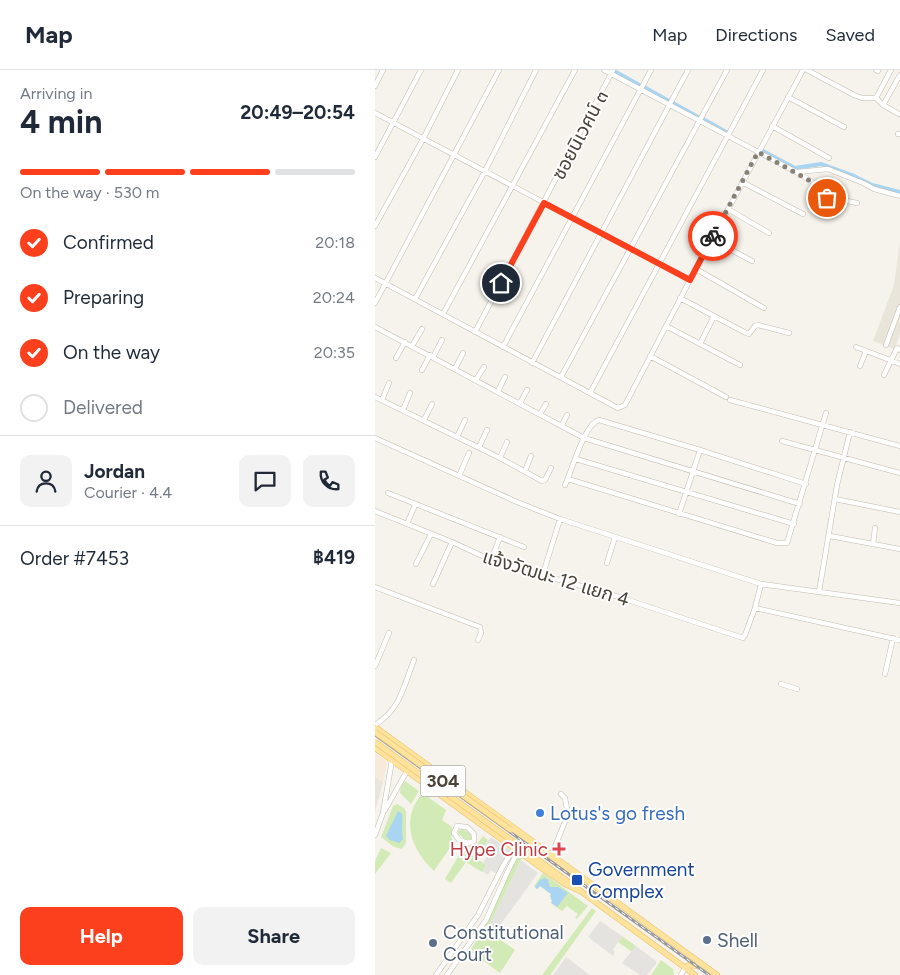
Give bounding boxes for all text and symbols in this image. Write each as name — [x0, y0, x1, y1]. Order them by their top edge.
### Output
text: Map — [25, 20, 73, 49]
text: Map — [652, 24, 687, 46]
text: Directions — [715, 24, 797, 46]
text: Saved — [825, 24, 875, 46]
text: Arriving in — [20, 84, 92, 103]
street label: ซอยนิเวศน์ ๓ — [547, 86, 613, 184]
text: 20:49–20:54 — [240, 101, 355, 124]
text: 4 min — [20, 103, 102, 141]
pin — [806, 177, 848, 219]
text: On the way · 530 m — [20, 183, 159, 202]
icon: bag — [813, 184, 841, 212]
courier — [688, 211, 738, 261]
icon: bike — [699, 222, 727, 250]
icon: check — [20, 229, 48, 257]
text: Confirmed — [63, 231, 154, 254]
text: 20:18 — [315, 233, 355, 252]
pin — [480, 262, 522, 304]
icon: home — [487, 269, 515, 297]
icon: check — [20, 284, 48, 312]
text: Preparing — [63, 286, 144, 309]
text: 20:24 — [313, 288, 355, 307]
icon: check — [20, 339, 48, 367]
text: On the way — [63, 341, 160, 364]
text: 20:35 — [314, 343, 355, 362]
text: Delivered — [63, 396, 143, 419]
button: person — [20, 455, 72, 507]
button: chat — [239, 455, 291, 507]
button: phone — [303, 455, 355, 507]
text: Jordan — [84, 460, 145, 483]
text: Courier · 4.4 — [84, 483, 172, 502]
street label: แจ้งวัฒนะ 12 แยก 4 — [480, 545, 632, 611]
text: ฿419 — [313, 546, 355, 569]
text: Order #7453 — [20, 547, 129, 570]
road number: 304 — [421, 766, 465, 796]
place label: Lotus's go fresh — [550, 802, 685, 825]
marker: Lotus's go fresh — [534, 807, 546, 819]
place label: Hype Clinic — [450, 838, 548, 861]
marker: Hype Clinic — [552, 842, 566, 856]
place label: Government Complex — [588, 858, 695, 903]
marker: Government Complex — [570, 873, 584, 887]
button: Help — [20, 907, 183, 965]
button: Share — [193, 907, 355, 965]
place label: Constitutional Court — [443, 921, 564, 966]
place label: Shell — [717, 929, 758, 952]
marker: Shell — [701, 934, 713, 946]
marker: Constitutional Court — [427, 937, 439, 949]

